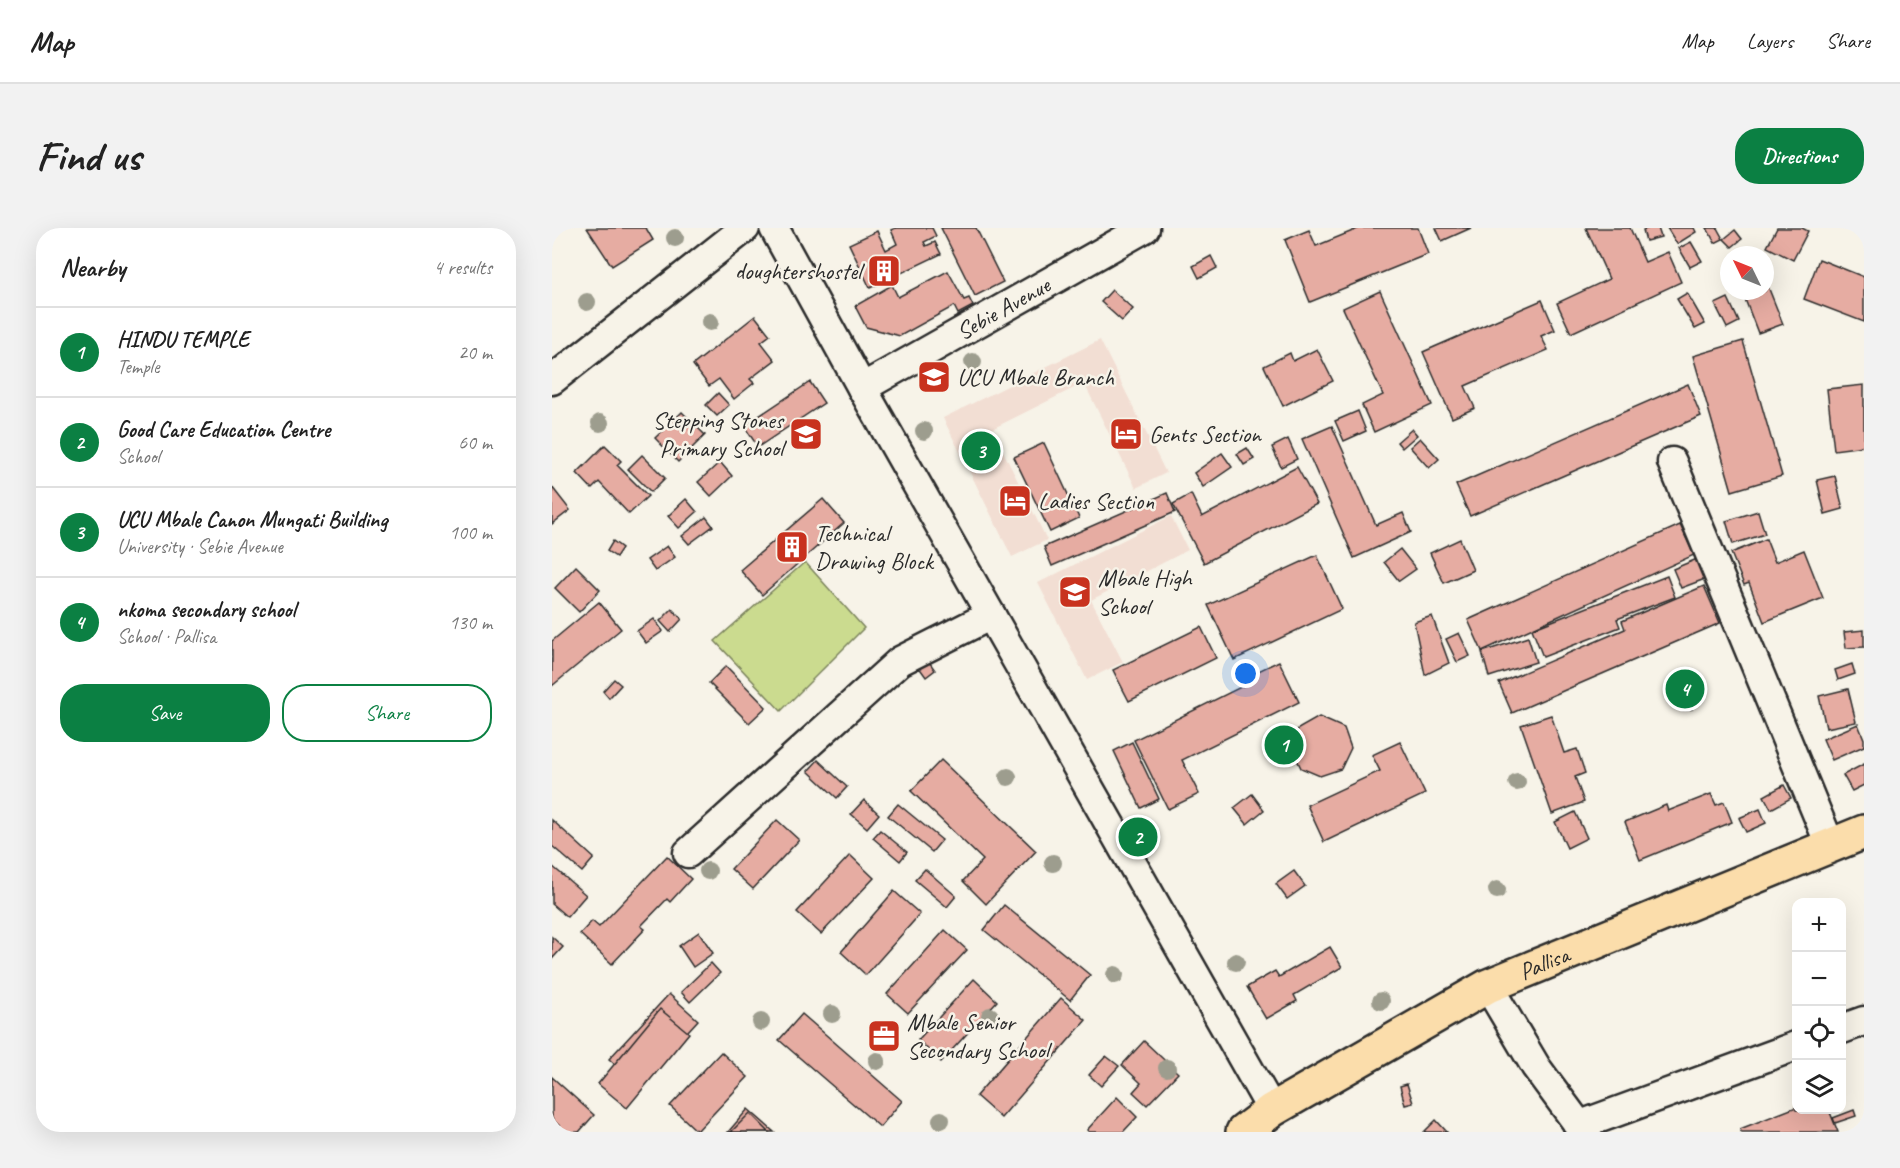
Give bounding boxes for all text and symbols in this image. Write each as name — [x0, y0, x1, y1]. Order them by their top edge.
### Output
text: Map — [30, 24, 73, 59]
text: Map — [1681, 28, 1714, 54]
text: Layers — [1747, 28, 1793, 54]
text: Share — [1826, 28, 1870, 54]
button: Directions — [1735, 128, 1864, 184]
text: Find us — [36, 130, 141, 183]
north arrow — [1720, 246, 1774, 300]
text: Nearby — [60, 251, 125, 284]
building icon: doughtershostel — [866, 253, 902, 289]
text: 4 results — [433, 255, 492, 280]
place label: doughtershostel — [735, 256, 865, 286]
street label: Sebie Avenue — [951, 269, 1057, 347]
text: HINDU TEMPLE — [117, 326, 249, 354]
text: 1 — [75, 340, 84, 365]
text: 20 m — [458, 340, 492, 365]
text: Temple — [117, 354, 160, 379]
school or university icon: UCU Mbale Branch — [916, 359, 952, 395]
place label: UCU Mbale Branch — [957, 362, 1115, 392]
place label: Stepping Stones Primary School — [652, 405, 787, 463]
text: Good Care Education Centre — [117, 416, 330, 444]
school or university icon: Stepping Stones Primary School — [788, 416, 824, 452]
hotel icon: Gents Section — [1108, 416, 1144, 452]
place label: Gents Section — [1149, 419, 1262, 449]
pin: 3 — [962, 428, 1000, 474]
text: 2 — [75, 430, 84, 455]
text: 60 m — [458, 430, 492, 455]
text: School — [117, 444, 160, 469]
hotel icon: Ladies Section — [997, 483, 1033, 519]
place label: Ladies Section — [1038, 486, 1154, 516]
text: UCU Mbale Canon Mungati Building — [117, 506, 387, 534]
place label: Technical Drawing Block — [815, 518, 935, 576]
text: 3 — [75, 520, 84, 545]
text: 100 m — [449, 520, 492, 545]
building icon: Technical Drawing Block — [774, 529, 810, 565]
text: University · Sebie Avenue — [117, 534, 283, 559]
place label: Mbale High School — [1098, 563, 1193, 621]
school or university icon: Mbale High School — [1057, 574, 1093, 610]
text: nkoma secondary school — [117, 596, 295, 624]
text: 4 — [75, 610, 84, 635]
text: 130 m — [449, 610, 492, 635]
text: School · Pallisa — [117, 624, 216, 649]
your location — [1231, 659, 1260, 688]
pin: 4 — [1666, 666, 1704, 712]
button: Save — [60, 684, 270, 742]
button: Share — [282, 684, 492, 742]
pin: 1 — [1264, 722, 1304, 768]
pin: 2 — [1118, 814, 1158, 860]
map controls — [1792, 898, 1846, 1114]
button: + — [1792, 898, 1846, 952]
street label: Pallisa — [1515, 939, 1575, 987]
button: − — [1792, 952, 1846, 1006]
button: locate — [1792, 1006, 1846, 1060]
place label: Mbale Senior Secondary School — [907, 1007, 1052, 1065]
office icon: Mbale Senior Secondary School — [866, 1018, 902, 1054]
button: layers — [1792, 1060, 1846, 1114]

